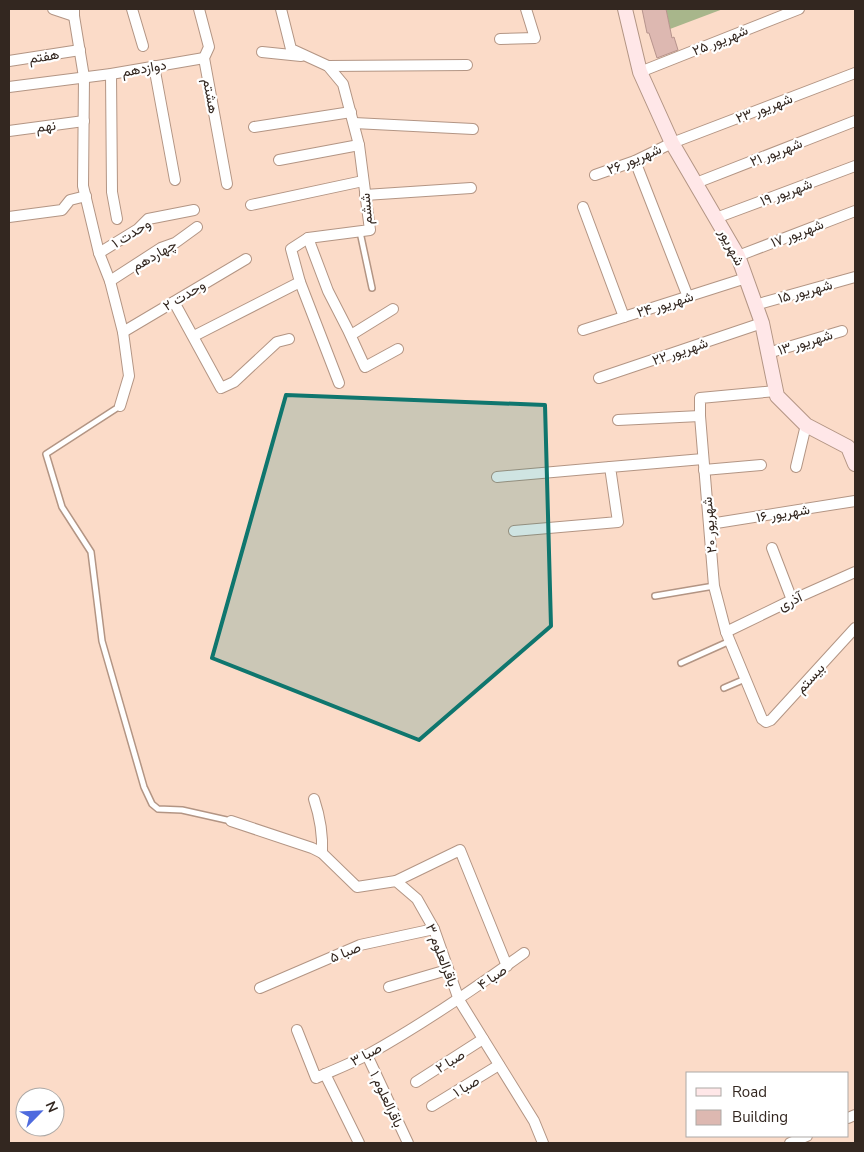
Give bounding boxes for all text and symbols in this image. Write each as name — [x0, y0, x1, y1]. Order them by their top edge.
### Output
street label: شهریور ۲۵ — [689, 21, 751, 60]
street label: هفتم — [27, 45, 61, 68]
street label: دوازدهم — [120, 55, 168, 82]
street label: هشتم — [198, 77, 223, 115]
street label: شهریور ۲۳ — [733, 89, 795, 128]
street label: نهم — [35, 116, 57, 137]
street label: شهریور ۲۱ — [747, 134, 805, 171]
street label: شهریور ۲۶ — [604, 140, 664, 179]
street label: شهریور ۱۹ — [758, 174, 815, 211]
street label: ششم — [356, 192, 377, 226]
street label: وحدت ۱ — [108, 214, 155, 253]
street label: شهریور ۱۷ — [768, 215, 826, 252]
street label: شهریور — [714, 224, 749, 269]
street label: چهاردهم — [128, 235, 180, 276]
street label: وحدت ۲ — [160, 275, 209, 315]
street label: شهریور ۱۵ — [776, 275, 834, 308]
street label: شهریور ۲۴ — [634, 287, 696, 322]
street label: شهریور ۱۳ — [775, 325, 835, 360]
street label: شهریور ۲۲ — [650, 333, 711, 370]
street label: شهریور ۲۰ — [698, 496, 721, 554]
street label: شهریور ۱۶ — [755, 500, 811, 527]
street label: آذری — [775, 587, 807, 615]
street label: بیستم — [792, 659, 829, 698]
street label: باقرالعلوم ۳ — [421, 921, 462, 989]
street label: صبا ۵ — [327, 938, 364, 967]
street label: صبا ۴ — [474, 960, 511, 994]
street label: صبا ۳ — [347, 1038, 386, 1071]
street label: صبا ۲ — [432, 1045, 469, 1078]
street label: باقرالعلوم ۱ — [365, 1068, 408, 1131]
street label: صبا ۱ — [449, 1071, 483, 1102]
legend — [686, 1072, 849, 1137]
text: Road — [732, 1082, 767, 1102]
north arrow — [15, 1087, 65, 1137]
text: N — [41, 1098, 62, 1116]
text: Building — [732, 1107, 788, 1127]

